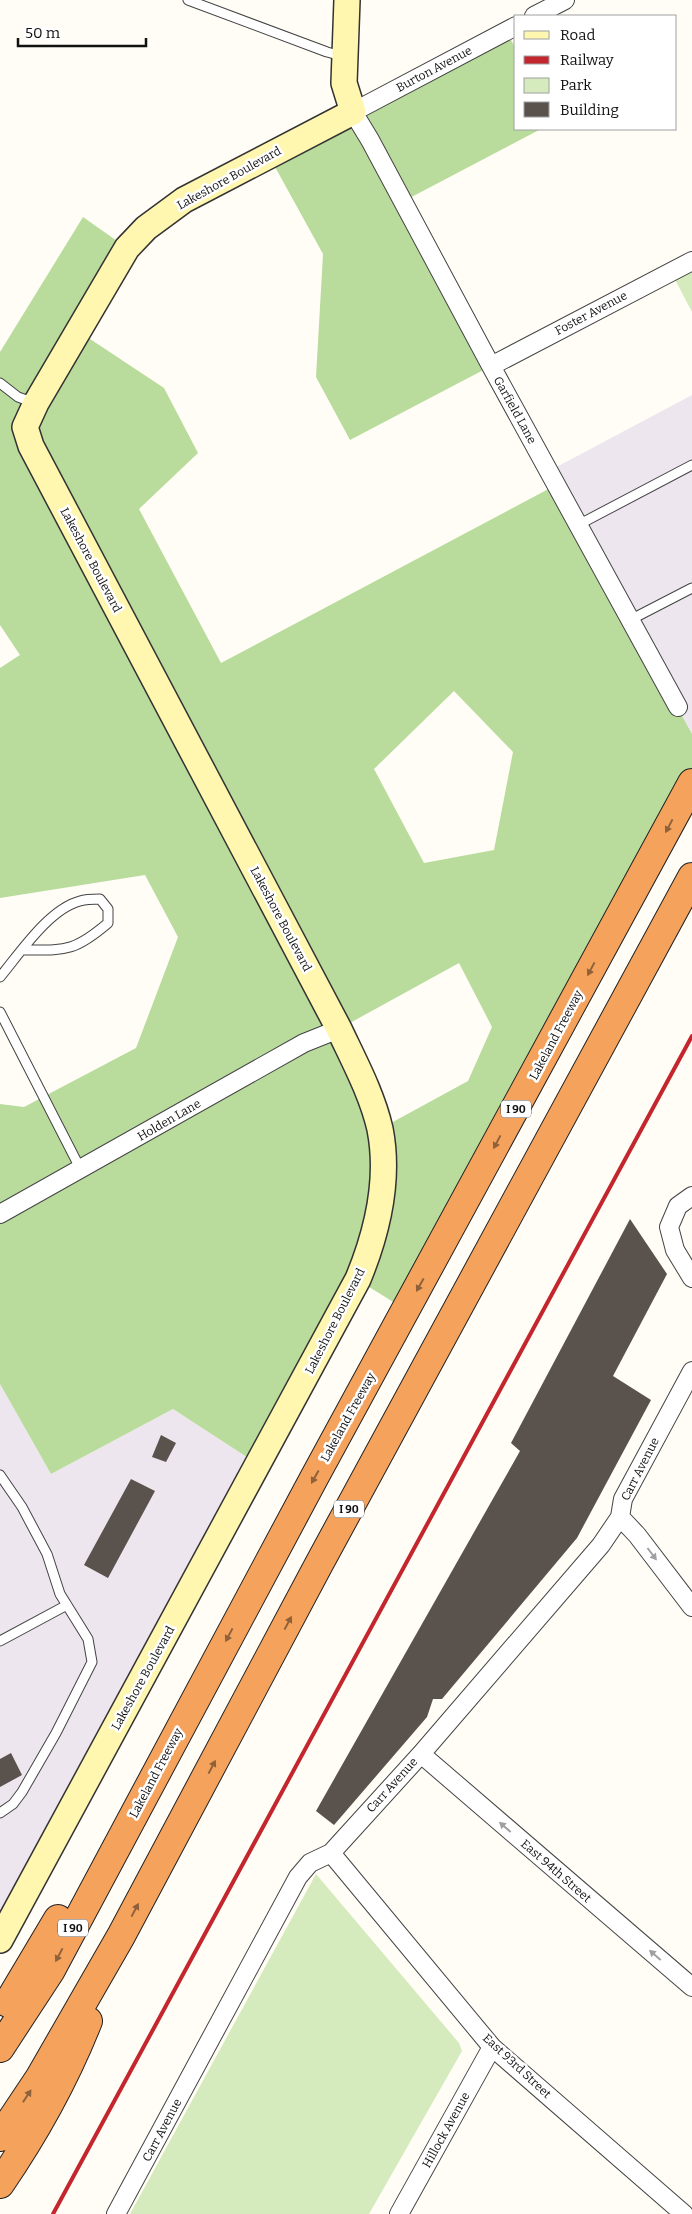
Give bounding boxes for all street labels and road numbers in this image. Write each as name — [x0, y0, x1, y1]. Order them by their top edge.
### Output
street label: Burton Avenue — [394, 43, 474, 95]
street label: Lakeshore Boulevard — [175, 144, 283, 212]
street label: Foster Avenue — [553, 288, 629, 338]
street label: Garfield Lane — [491, 374, 539, 446]
street label: Lakeshore Boulevard — [57, 505, 125, 615]
street label: Lakeshore Boulevard — [247, 864, 315, 974]
street label: Lakeland Freeway — [526, 987, 586, 1082]
street label: Holden Lane — [135, 1096, 203, 1144]
road number: I 90 — [501, 1100, 531, 1118]
street label: Lakeshore Boulevard — [302, 1266, 368, 1376]
street label: Lakeland Freeway — [318, 1370, 379, 1464]
street label: Carr Avenue — [618, 1435, 662, 1503]
road number: I 90 — [334, 1500, 364, 1518]
street label: Lakeshore Boulevard — [109, 1624, 177, 1732]
street label: Lakeland Freeway — [126, 1725, 186, 1820]
street label: Carr Avenue — [364, 1755, 420, 1815]
street label: East 94th Street — [518, 1837, 594, 1906]
road number: I 90 — [58, 1920, 88, 1936]
street label: East 93rd Street — [480, 2031, 554, 2102]
street label: Hillock Avenue — [419, 2090, 473, 2170]
street label: Carr Avenue — [140, 2096, 184, 2164]

